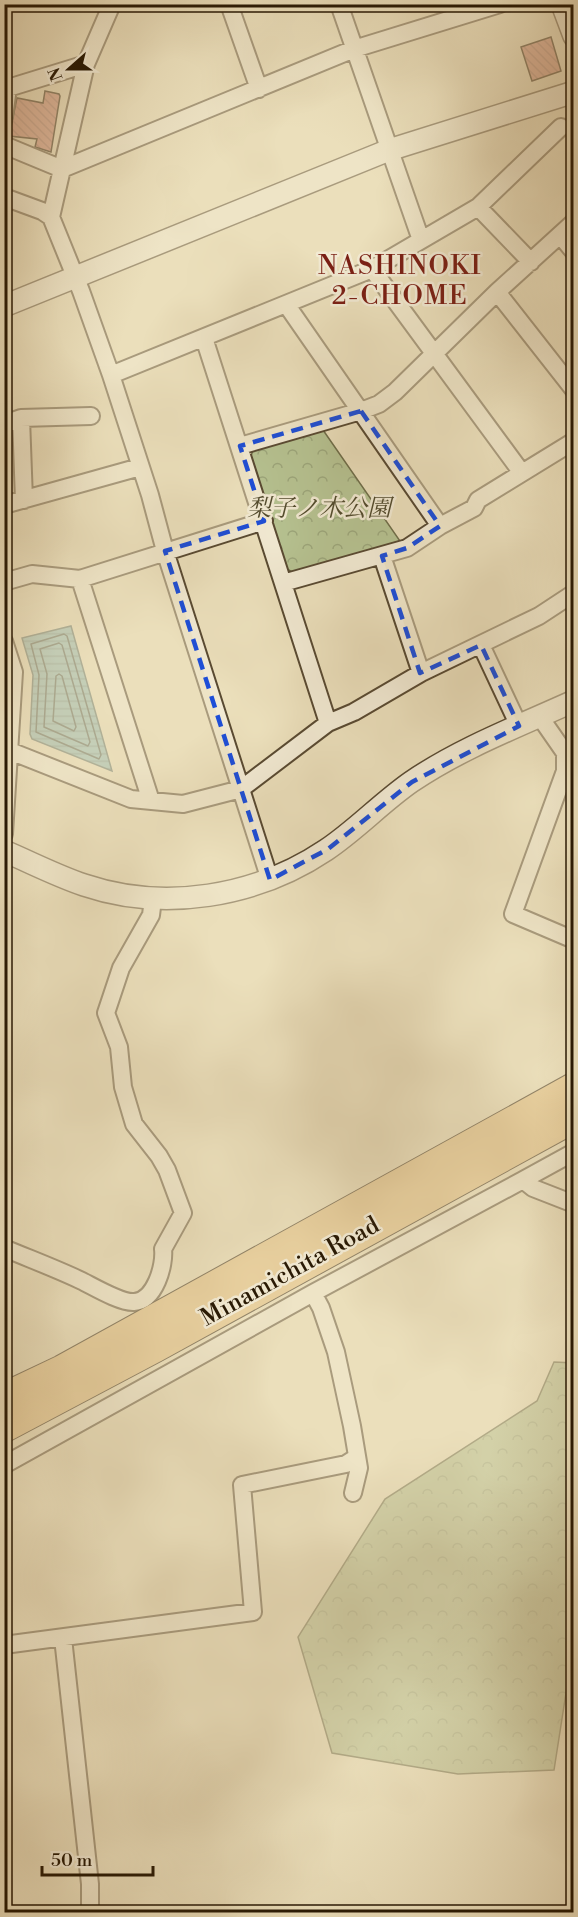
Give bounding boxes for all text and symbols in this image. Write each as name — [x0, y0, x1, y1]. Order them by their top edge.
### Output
north arrow — [39, 39, 99, 99]
text: N — [44, 64, 68, 84]
district label: NASHINOKI 2-CHOME — [318, 250, 482, 312]
park label: 梨子ノ木公園 — [247, 494, 395, 524]
street label: Minamichita Road — [195, 1210, 385, 1334]
scale bar — [42, 1839, 153, 1877]
text: 50 m — [51, 1849, 93, 1872]

